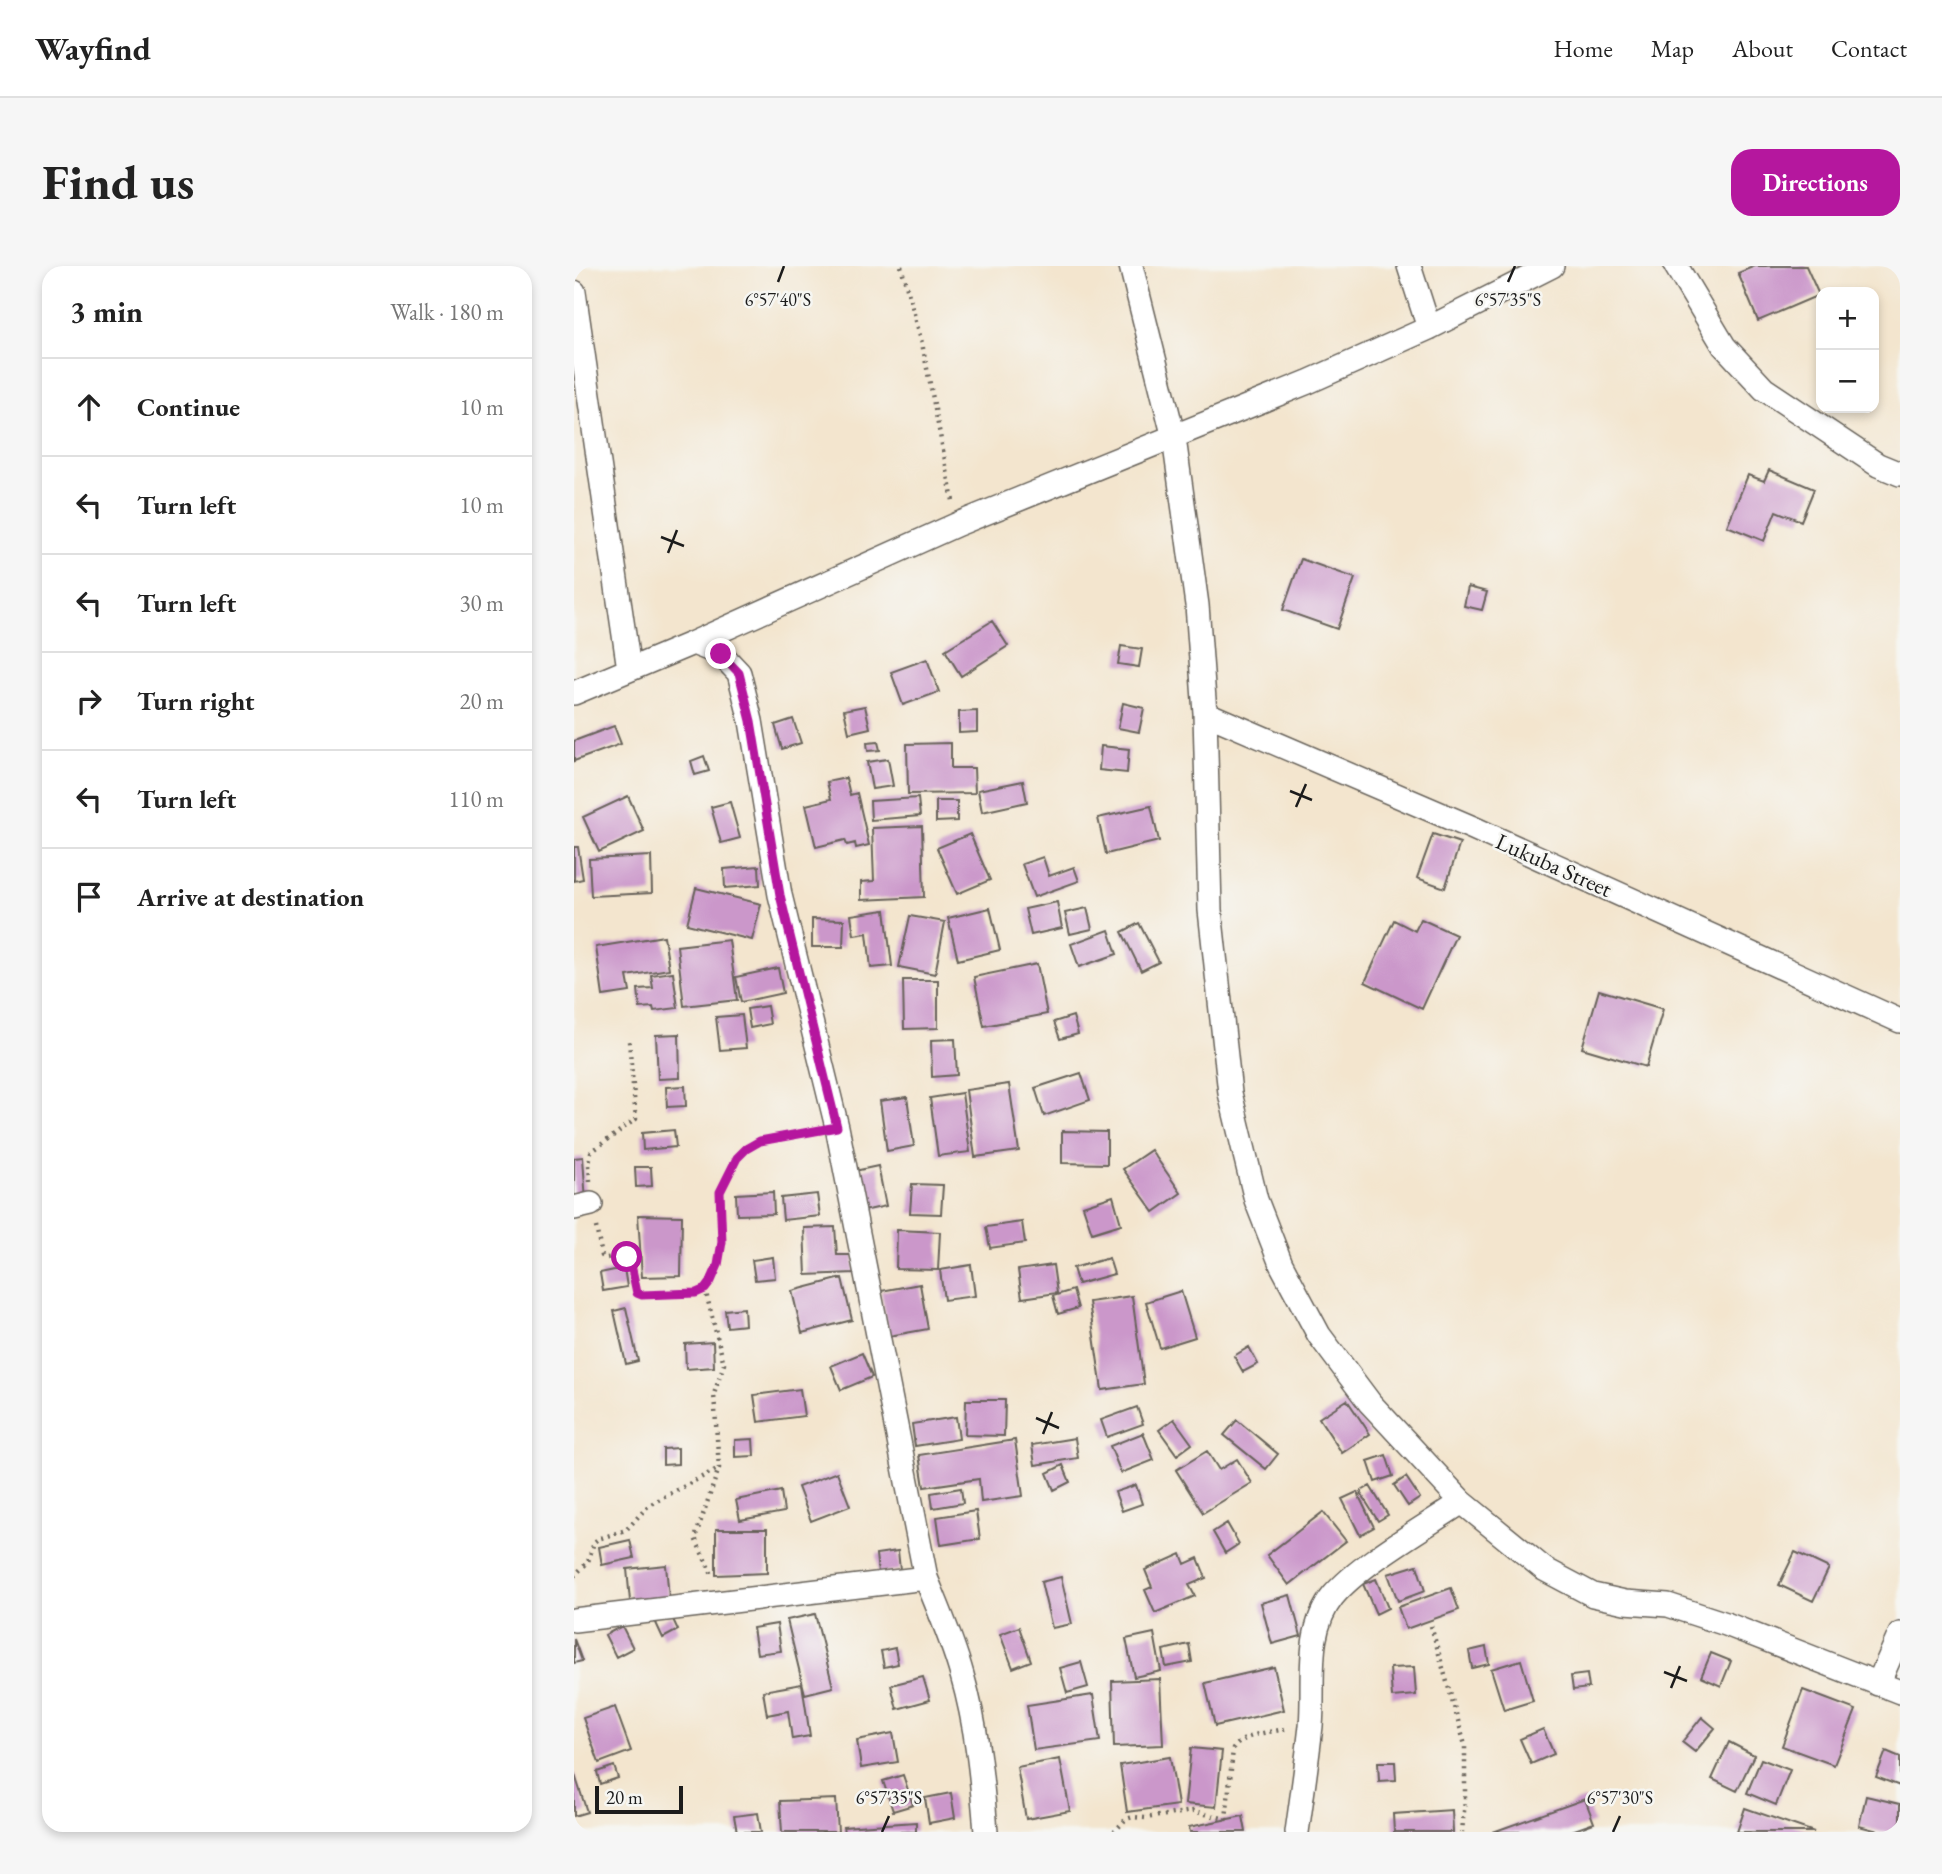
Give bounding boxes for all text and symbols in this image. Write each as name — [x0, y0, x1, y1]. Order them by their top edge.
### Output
text: Wayfind — [35, 27, 151, 70]
text: Home — [1553, 33, 1613, 64]
text: Map — [1651, 33, 1694, 64]
text: About — [1732, 33, 1793, 64]
text: Contact — [1831, 33, 1907, 64]
button: Directions — [1731, 149, 1900, 216]
text: Find us — [42, 150, 194, 214]
map controls — [1816, 287, 1879, 413]
button: + — [1816, 287, 1879, 350]
text: 6°57'40"S — [745, 288, 811, 311]
text: 6°57'35"S — [1475, 288, 1541, 311]
text: 3 min — [70, 292, 143, 331]
text: Walk · 180 m — [390, 297, 504, 327]
button: − — [1816, 350, 1879, 413]
icon: ahead — [70, 388, 108, 426]
text: Continue — [137, 390, 240, 424]
text: 10 m — [459, 392, 504, 422]
icon: left — [70, 486, 108, 524]
text: Turn left — [137, 488, 236, 522]
text: 10 m — [459, 490, 504, 520]
icon: left — [70, 584, 108, 622]
text: Turn left — [137, 586, 236, 620]
text: 30 m — [459, 588, 504, 618]
route end — [705, 638, 736, 669]
icon: right — [70, 682, 108, 720]
text: Turn right — [137, 684, 255, 718]
text: 20 m — [459, 686, 504, 716]
icon: left — [70, 780, 108, 818]
text: Turn left — [137, 782, 236, 816]
text: 110 m — [448, 784, 504, 814]
street label: Lukuba Street — [1491, 826, 1618, 904]
icon: arrive — [70, 878, 108, 916]
text: Arrive at destination — [137, 880, 364, 914]
route start — [611, 1241, 642, 1272]
scale bar — [595, 1783, 682, 1815]
text: 20 m — [606, 1785, 643, 1810]
text: 6°57'35"S — [856, 1786, 922, 1809]
text: 6°57'30"S — [1587, 1786, 1653, 1809]

